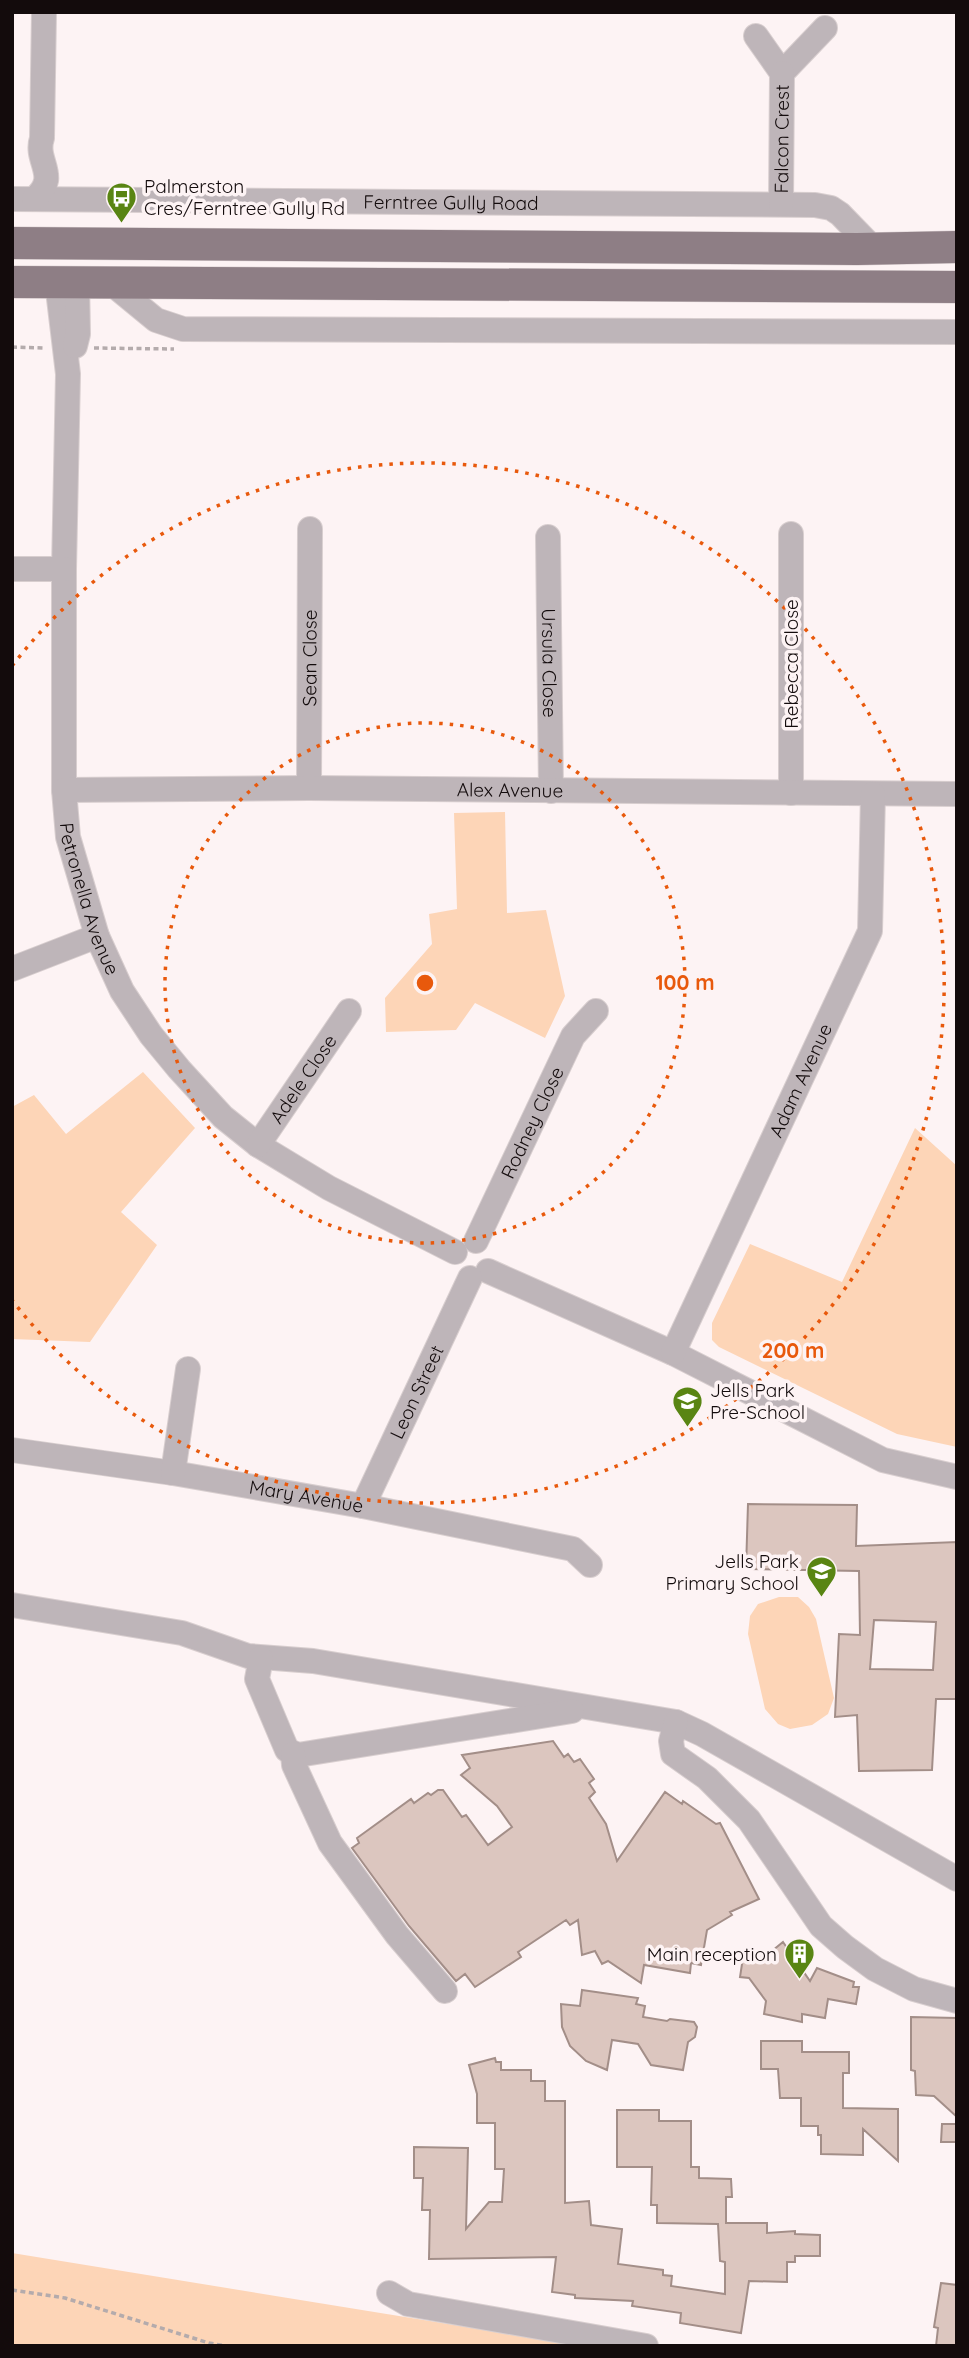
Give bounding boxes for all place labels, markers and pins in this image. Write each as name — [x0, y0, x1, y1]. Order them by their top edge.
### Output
place label: Palmerston Cres/Ferntree Gully Rd — [144, 174, 345, 220]
bus stop icon: Palmerston Cres/Ferntree Gully Rd — [104, 180, 138, 224]
centre of rings — [413, 971, 437, 995]
place label: Jells Park Pre-School — [710, 1378, 805, 1424]
school or university icon: Jells Park Pre-School — [670, 1384, 704, 1428]
place label: Jells Park Primary School — [666, 1549, 799, 1595]
school or university icon: Jells Park Primary School — [805, 1555, 839, 1599]
building icon: Main reception — [783, 1937, 817, 1981]
place label: Main reception — [647, 1942, 777, 1966]

